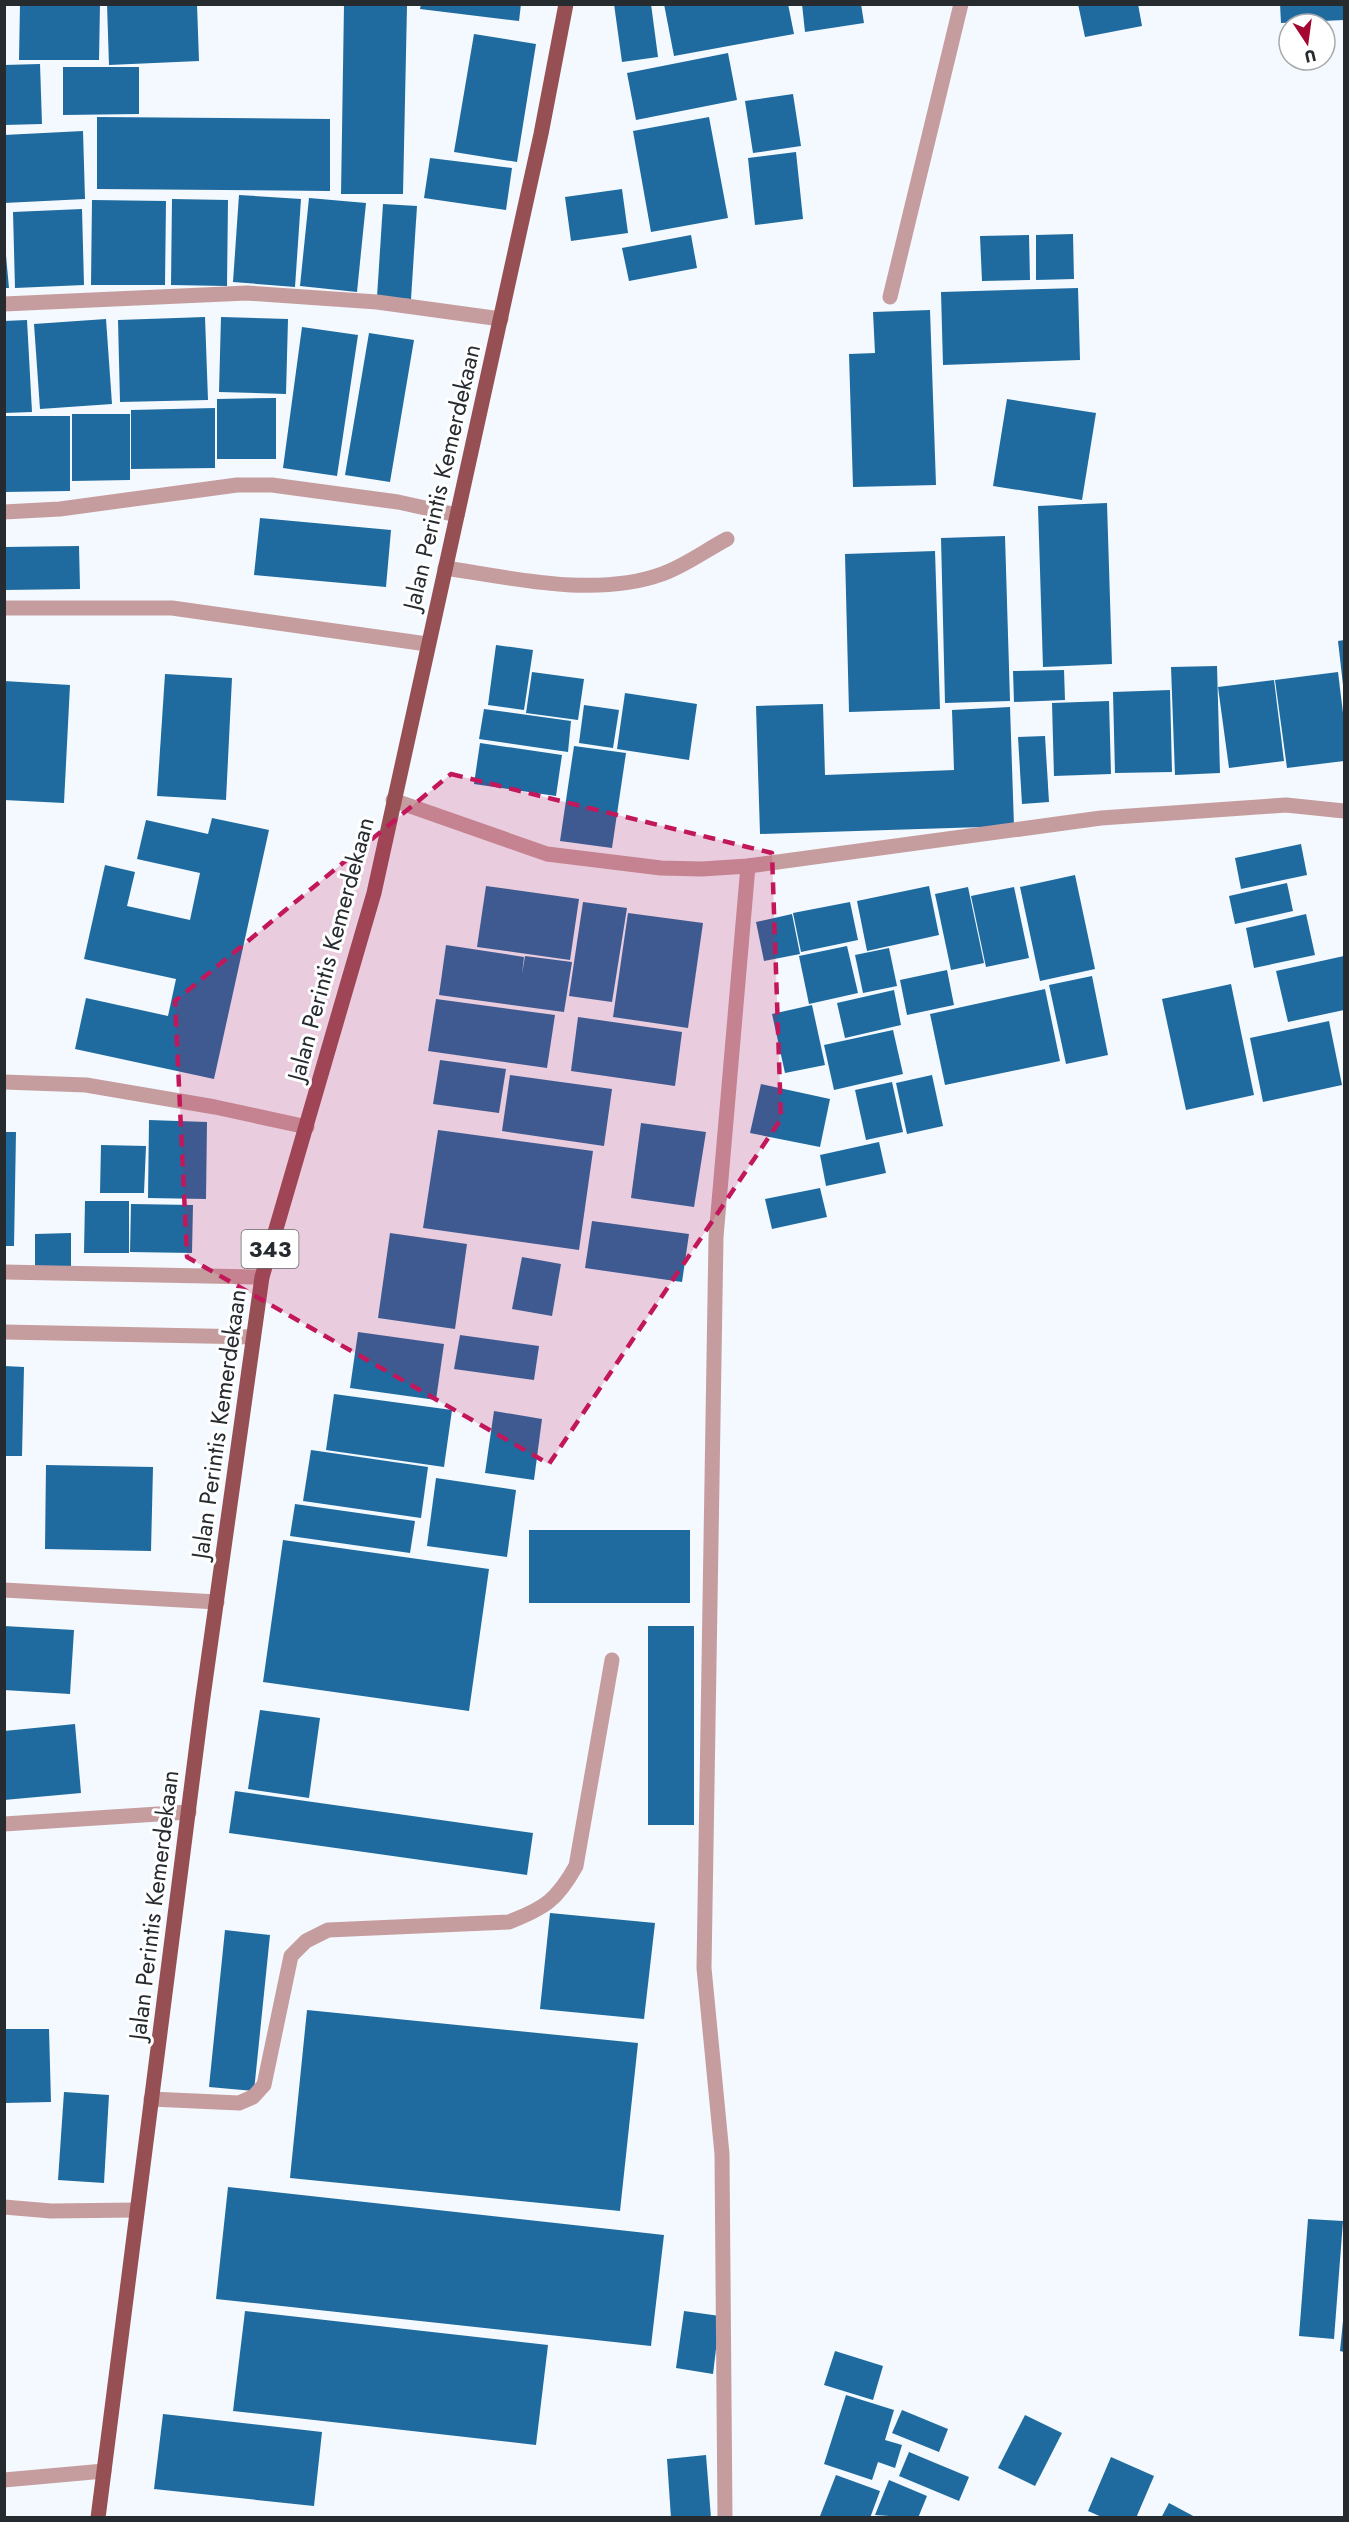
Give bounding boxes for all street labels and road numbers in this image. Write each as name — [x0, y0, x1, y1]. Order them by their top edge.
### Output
street label: Jalan Perintis Kemerdekaan — [393, 341, 489, 616]
street label: Jalan Perintis Kemerdekaan — [278, 813, 383, 1088]
road number: 343 — [242, 1230, 298, 1268]
street label: Jalan Perintis Kemerdekaan — [182, 1287, 255, 1564]
street label: Jalan Perintis Kemerdekaan — [119, 1768, 187, 2045]

